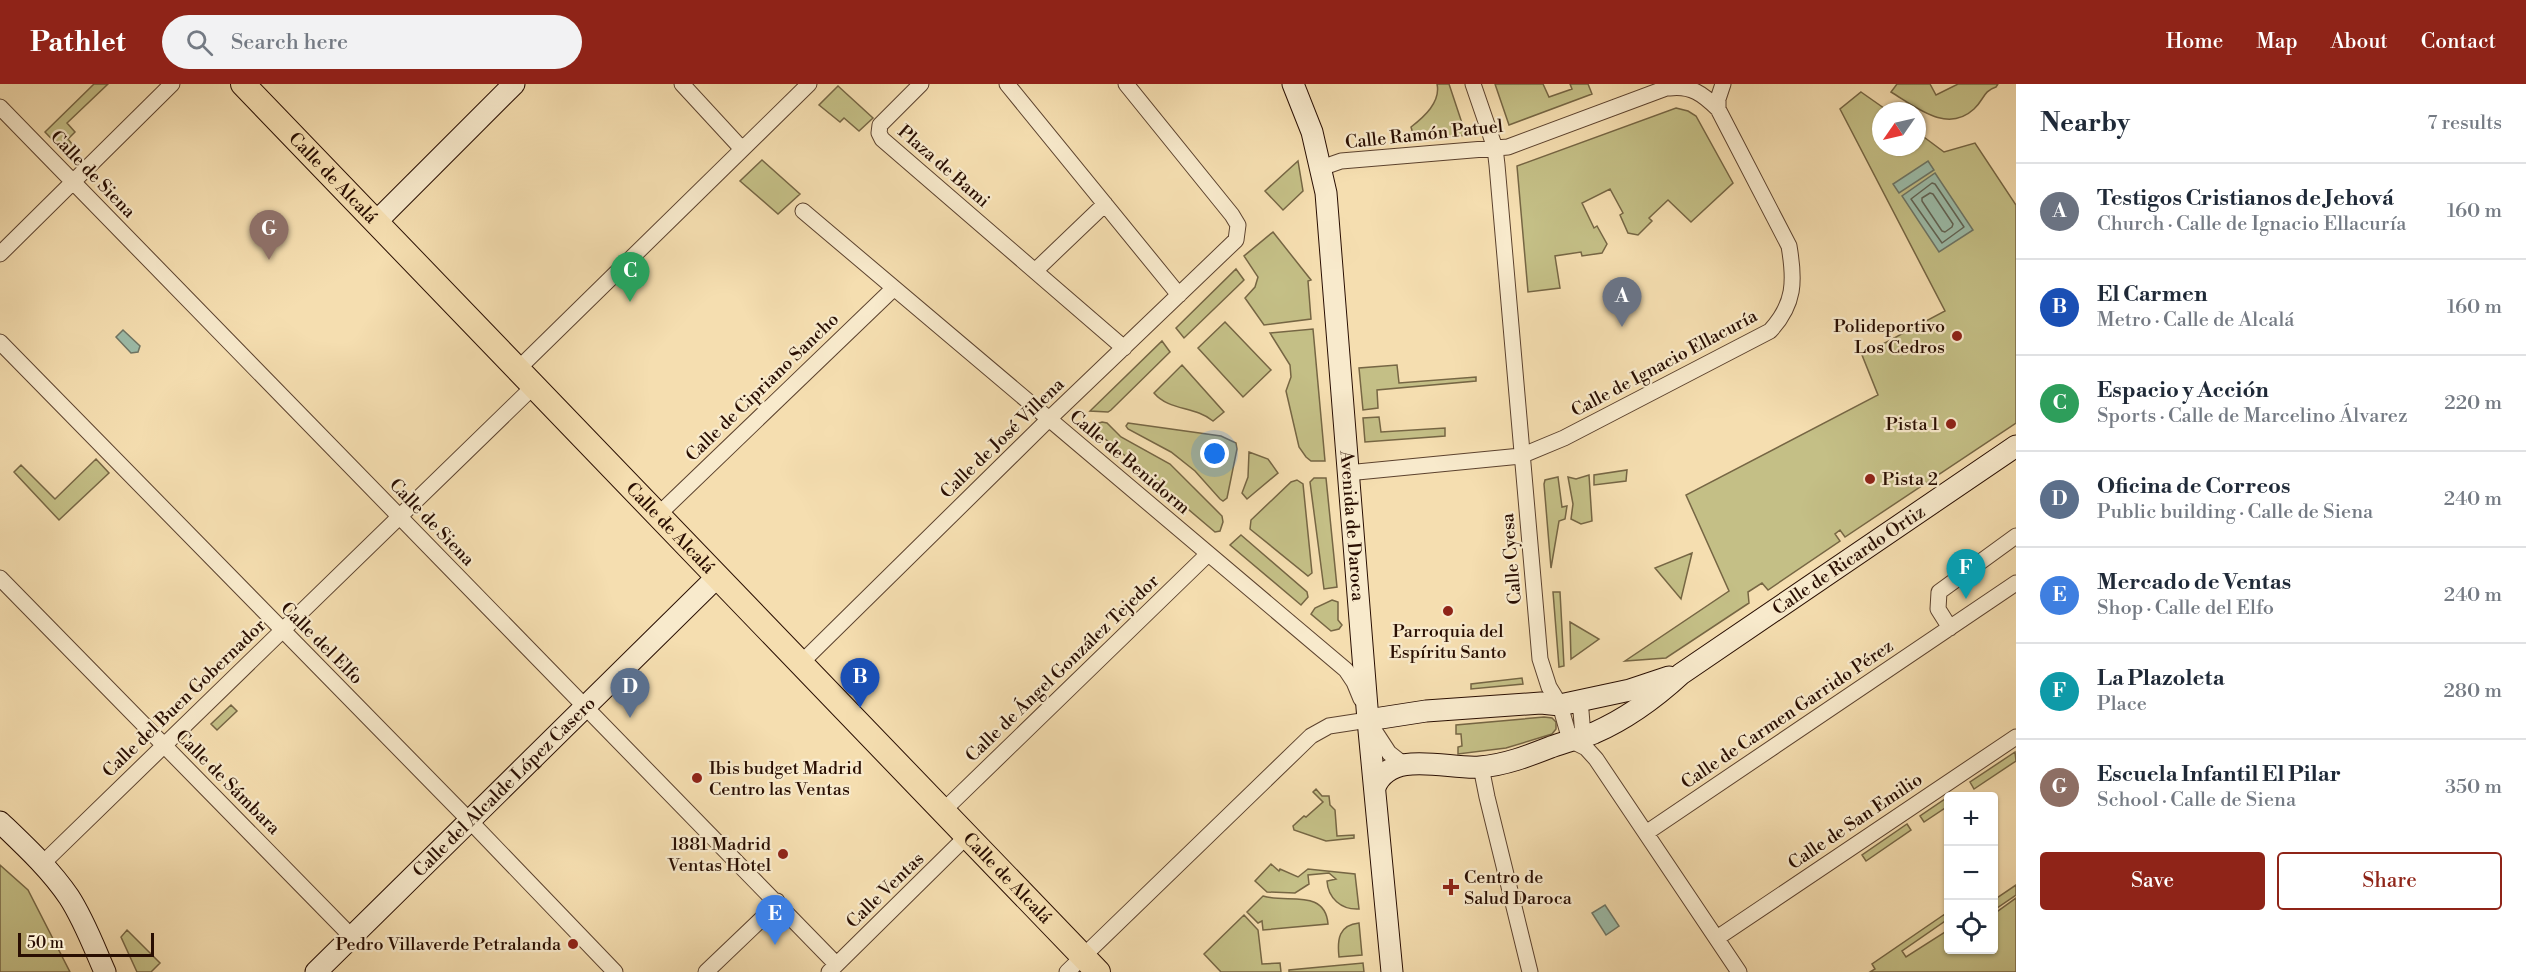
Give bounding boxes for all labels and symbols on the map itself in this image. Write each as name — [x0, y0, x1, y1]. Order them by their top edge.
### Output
north arrow — [1872, 102, 1926, 156]
street label: Calle Ramón Patuel — [1344, 115, 1505, 154]
street label: Plaza de Bami — [893, 120, 995, 213]
street label: Calle de Siena — [45, 126, 141, 224]
street label: Calle de Alcalá — [283, 127, 383, 229]
pin: G — [250, 210, 288, 260]
pin: C — [610, 252, 650, 302]
pin: A — [1602, 278, 1642, 327]
street label: Calle de Ignacio Ellacuría — [1567, 304, 1762, 422]
street label: Calle de Cipriano Sancho — [681, 308, 844, 467]
place label: Polideportivo Los Cedros — [1833, 315, 1945, 359]
marker: Polideportivo Los Cedros — [1950, 329, 1964, 343]
street label: Calle de José Villena — [935, 373, 1070, 504]
street label: Calle de Benidorm — [1065, 405, 1195, 520]
place label: Pista 1 — [1885, 413, 1939, 436]
marker: Pista 1 — [1944, 417, 1958, 431]
your location — [1200, 439, 1229, 468]
street label: Avenida de Daroca — [1334, 449, 1370, 603]
place label: Pista 2 — [1882, 468, 1938, 491]
marker: Pista 2 — [1863, 472, 1877, 486]
street label: Calle de Siena — [384, 474, 480, 572]
street label: Calle de Alcalá — [621, 477, 720, 579]
street label: Calle de Ricardo Ortiz — [1768, 500, 1930, 620]
street label: Calle Cyesa — [1496, 512, 1527, 606]
pin: F — [1946, 550, 1986, 599]
street label: Calle de Ángel González Tejedor — [961, 570, 1164, 767]
street label: Calle del Elfo — [276, 597, 368, 689]
marker: Parroquia del Espíritu Santo — [1441, 604, 1455, 618]
street label: Calle del Buen Gobernador — [98, 614, 271, 783]
place label: Parroquia del Espíritu Santo — [1389, 620, 1507, 664]
street label: Calle de Carmen Garrido Pérez — [1677, 635, 1898, 794]
pin: B — [840, 658, 880, 708]
pin: D — [610, 668, 650, 718]
street label: Calle del Alcalde López Casero — [408, 692, 601, 882]
street label: Calle de Sámbara — [170, 725, 286, 840]
place label: Ibis budget Madrid Centro las Ventas — [709, 757, 863, 801]
street label: Calle de San Emilio — [1784, 768, 1927, 875]
marker: Ibis budget Madrid Centro las Ventas — [690, 771, 704, 785]
street label: Calle de Alcalá — [958, 828, 1057, 929]
place label: 1881 Madrid Ventas Hotel — [666, 833, 772, 877]
marker: 1881 Madrid Ventas Hotel — [776, 847, 790, 861]
street label: Calle Ventas — [841, 847, 929, 933]
place label: Centro de Salud Daroca — [1464, 866, 1573, 910]
marker: Centro de Salud Daroca — [1442, 878, 1460, 896]
pin: E — [756, 896, 794, 945]
scale bar — [18, 930, 154, 958]
place label: Pedro Villaverde Petralanda — [335, 933, 562, 956]
marker: Pedro Villaverde Petralanda — [566, 937, 580, 951]

